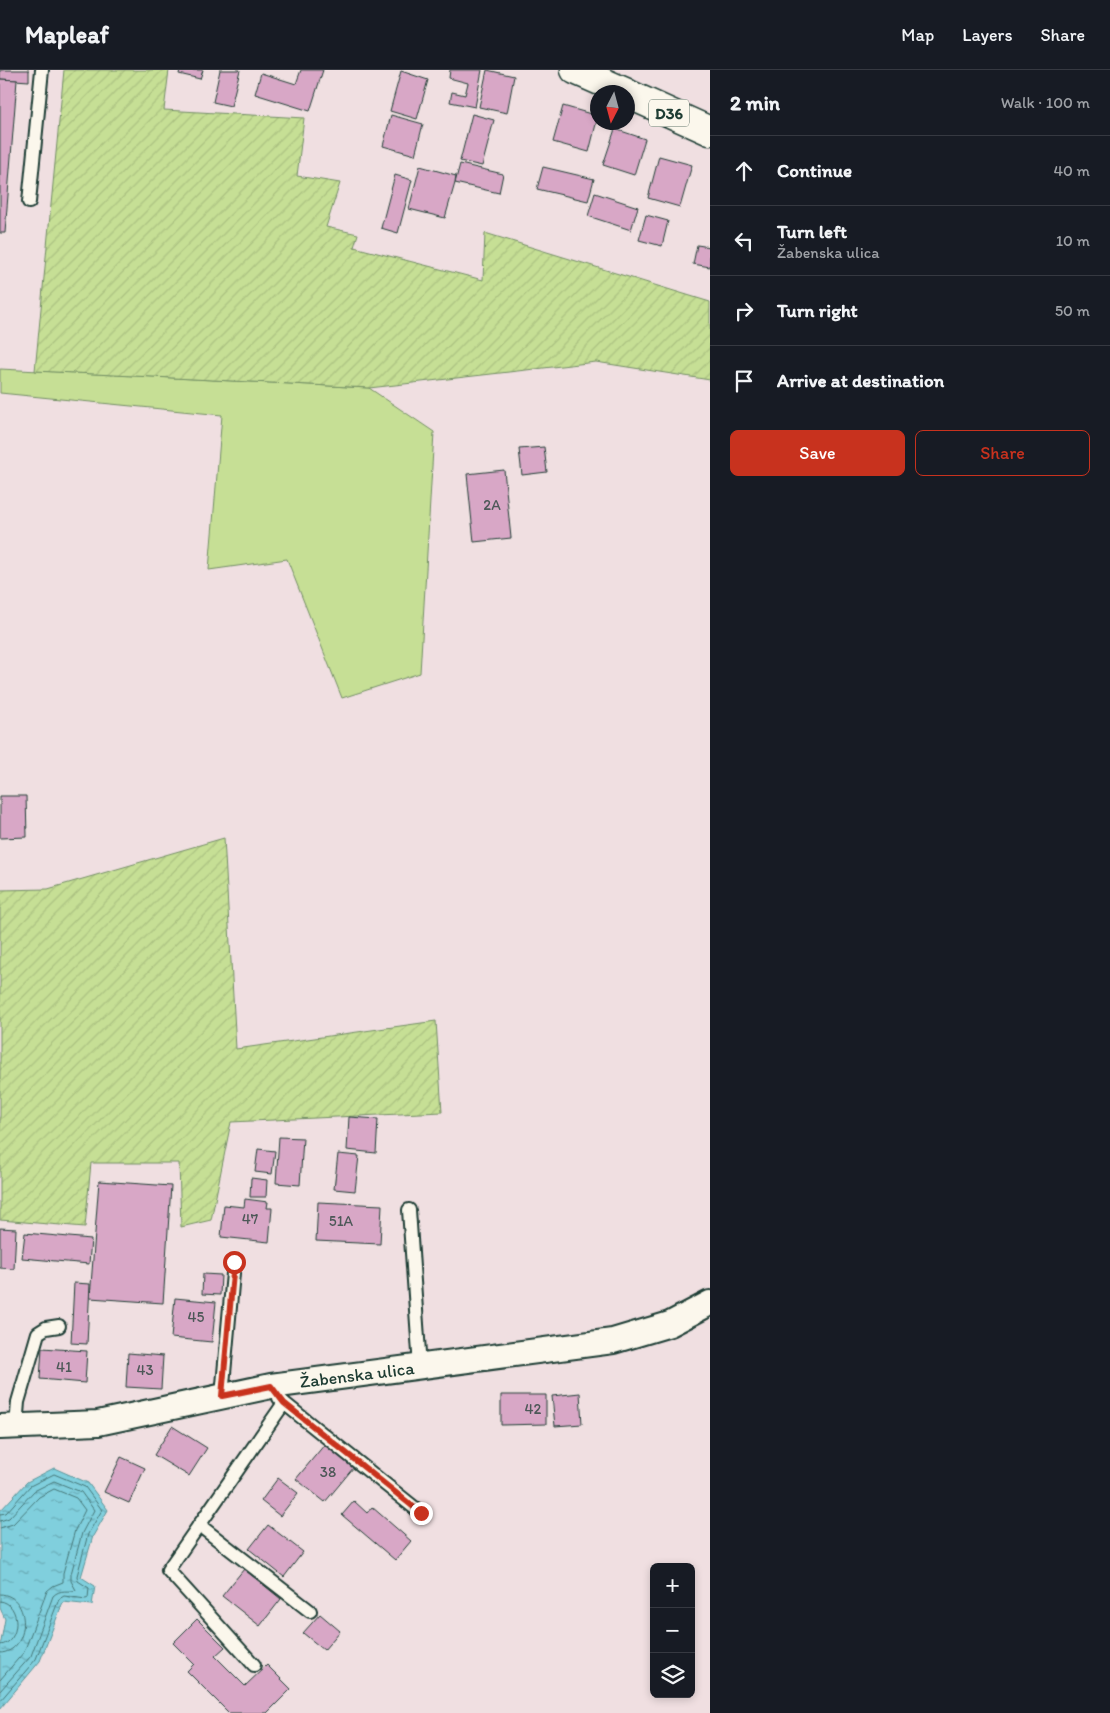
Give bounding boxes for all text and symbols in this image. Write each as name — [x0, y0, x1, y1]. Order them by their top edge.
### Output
text: Mapleaf — [25, 20, 109, 49]
text: Map — [901, 24, 934, 46]
text: Layers — [962, 24, 1012, 46]
text: Share — [1040, 24, 1085, 46]
north arrow — [590, 85, 635, 130]
text: 2 min — [730, 90, 780, 115]
text: Walk · 100 m — [1001, 93, 1090, 112]
road number: D36 — [649, 99, 689, 126]
icon: ahead — [730, 157, 758, 185]
text: Continue — [777, 159, 852, 182]
text: 40 m — [1053, 161, 1090, 180]
text: Turn left — [777, 220, 847, 243]
icon: left — [730, 227, 758, 255]
text: 10 m — [1056, 231, 1090, 250]
text: Žabenska ulica — [777, 243, 880, 262]
icon: right — [730, 297, 758, 325]
text: Turn right — [777, 299, 858, 322]
text: 50 m — [1055, 301, 1090, 320]
icon: arrive — [730, 367, 758, 395]
text: Arrive at destination — [777, 369, 944, 392]
button: Save — [730, 430, 905, 476]
button: Share — [915, 430, 1090, 476]
house number: 2A — [483, 496, 501, 514]
house number: 47 — [242, 1210, 259, 1228]
house number: 51A — [329, 1212, 354, 1230]
route start — [223, 1251, 246, 1274]
house number: 45 — [188, 1308, 205, 1326]
street label: Žabenska ulica — [298, 1357, 416, 1393]
house number: 41 — [56, 1358, 72, 1376]
house number: 43 — [136, 1361, 154, 1379]
house number: 42 — [525, 1400, 542, 1418]
house number: 38 — [320, 1463, 336, 1481]
route end — [410, 1502, 433, 1525]
map controls — [650, 1563, 695, 1698]
button: + — [650, 1563, 695, 1608]
button: − — [650, 1608, 695, 1653]
button: layers — [650, 1653, 695, 1698]

